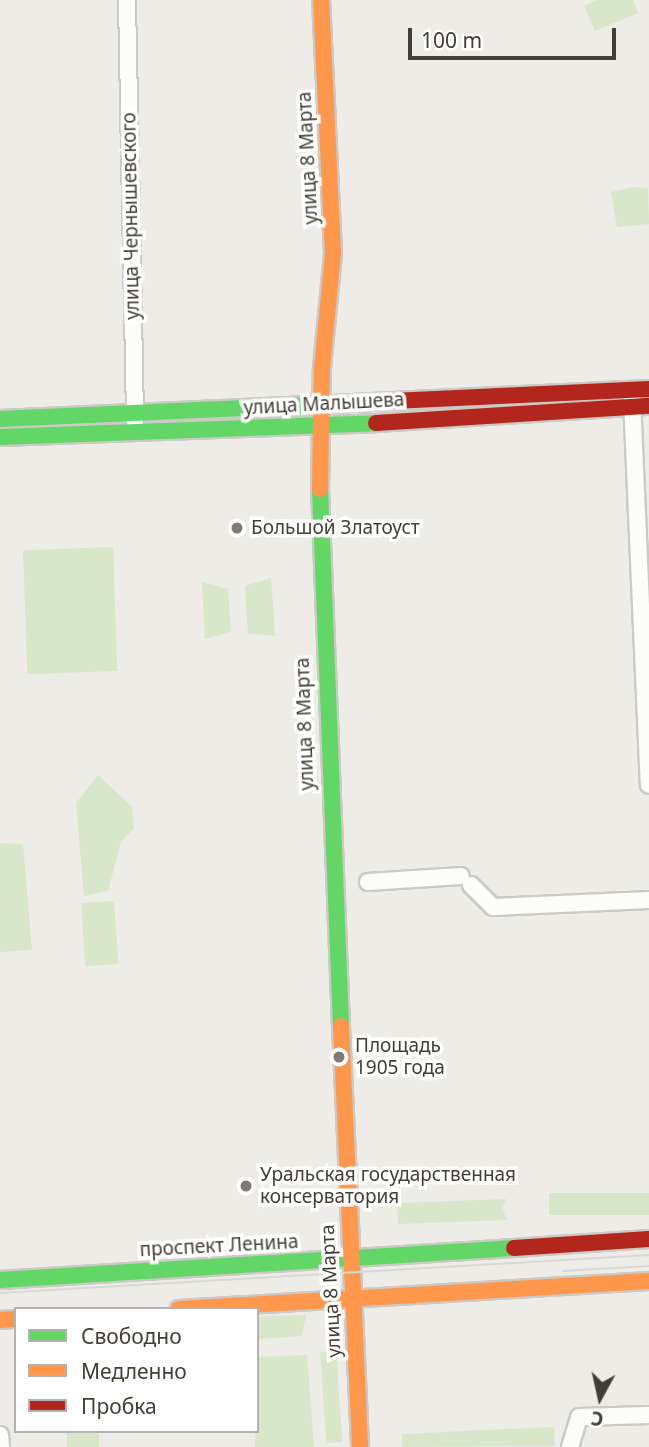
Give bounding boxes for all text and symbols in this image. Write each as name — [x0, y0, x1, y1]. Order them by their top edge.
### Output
scale bar — [411, 14, 619, 58]
text: 100 m — [421, 26, 482, 54]
street label: улица 8 Марта — [293, 91, 323, 225]
street label: улица Чернышевского — [118, 112, 144, 320]
street label: улица Малышева — [243, 388, 405, 420]
place label: Большой Златоуст — [251, 517, 420, 539]
marker: Большой Златоуст — [229, 520, 245, 536]
street label: улица 8 Марта — [291, 657, 319, 791]
place label: Площадь 1905 года — [355, 1035, 445, 1079]
marker: Площадь 1905 года — [329, 1047, 349, 1067]
place label: Уральская государственная консерватория — [260, 1164, 516, 1208]
marker: Уральская государственная консерватория — [238, 1178, 254, 1194]
street label: улица 8 Марта — [316, 1224, 346, 1358]
street label: проспект Ленина — [139, 1230, 299, 1262]
legend — [14, 1307, 259, 1433]
text: Свободно — [81, 1322, 182, 1350]
text: Медленно — [81, 1357, 187, 1385]
north arrow — [565, 1363, 635, 1433]
text: Пробка — [81, 1392, 157, 1420]
text: С — [589, 1405, 605, 1433]

